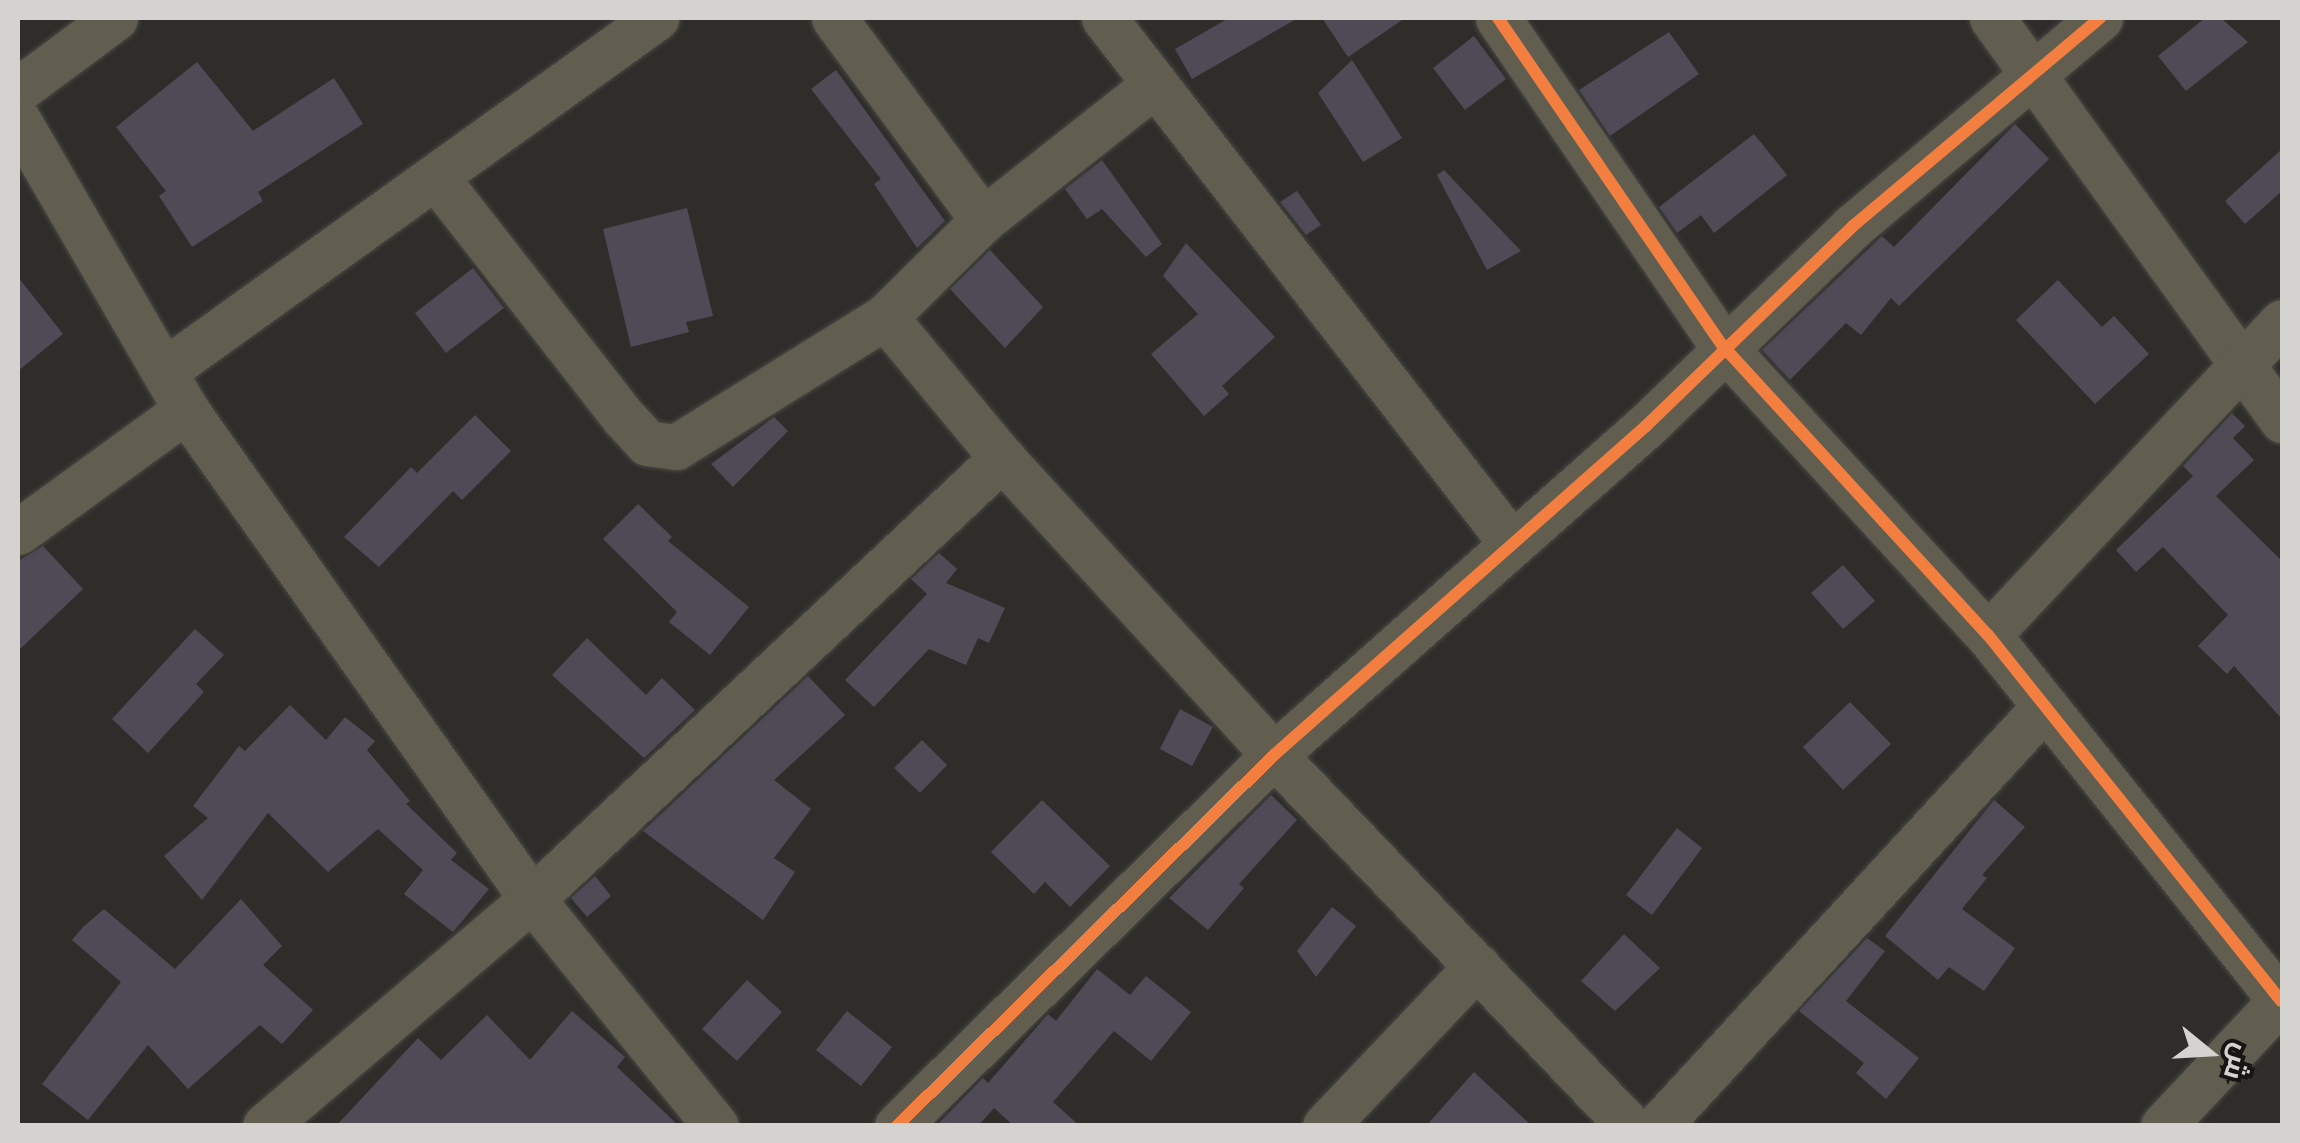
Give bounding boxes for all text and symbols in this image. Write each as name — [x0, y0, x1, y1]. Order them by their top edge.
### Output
north arrow — [2160, 1003, 2260, 1103]
text: ش — [2219, 1041, 2259, 1084]

